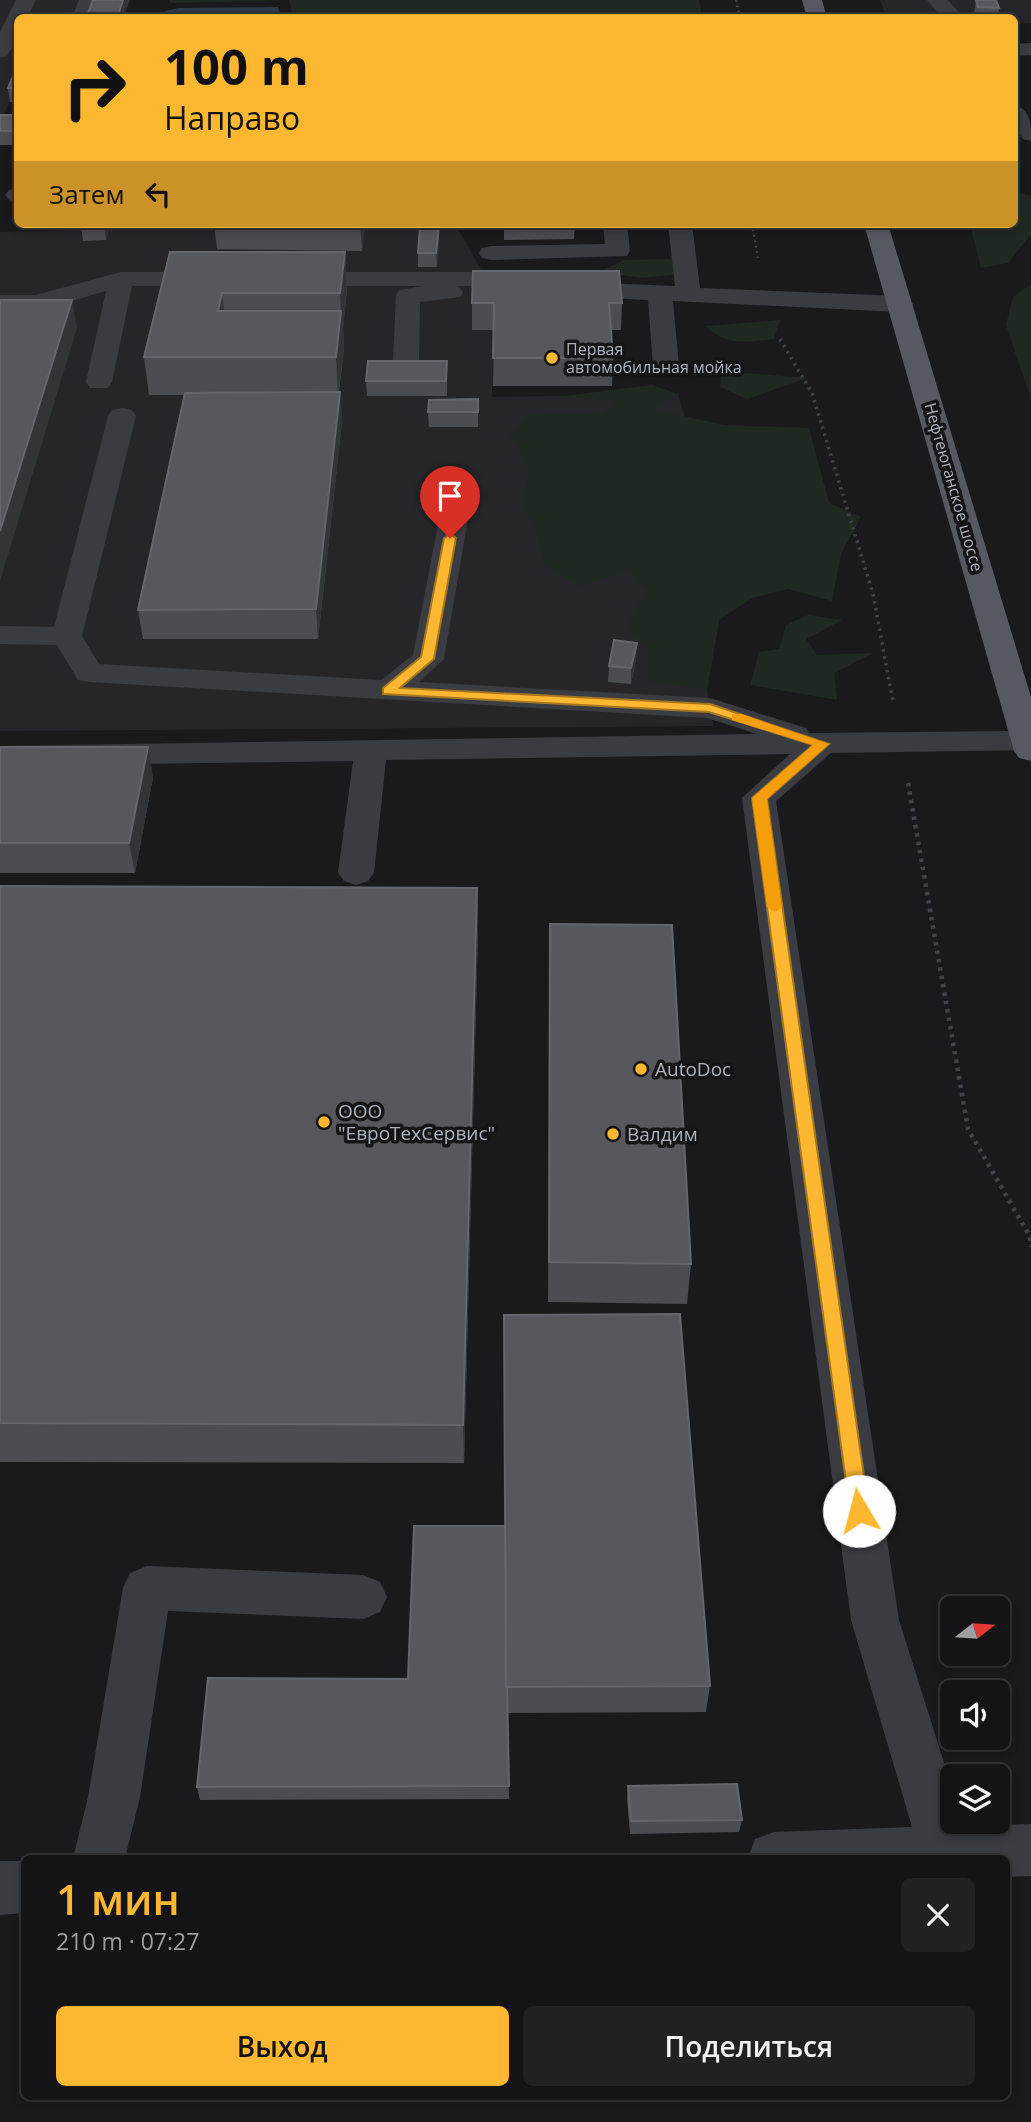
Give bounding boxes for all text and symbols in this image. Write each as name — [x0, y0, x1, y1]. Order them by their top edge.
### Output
text: 100 m — [164, 33, 309, 99]
icon: right — [49, 42, 140, 133]
text: Направо — [164, 96, 300, 139]
icon: left — [139, 175, 177, 213]
text: Затем — [49, 176, 125, 212]
place label: Первая автомобильная мойка — [566, 338, 742, 378]
marker: Первая автомобильная мойка — [544, 350, 560, 366]
street label: Нефтеюганское шоссе — [919, 400, 989, 574]
pin — [420, 466, 480, 538]
icon: arrive — [431, 477, 469, 515]
place label: AutoDoc — [655, 1056, 731, 1082]
marker: AutoDoc — [633, 1061, 649, 1077]
place label: ООО "ЕвроТехСервис" — [338, 1098, 495, 1146]
marker: ООО "ЕвроТехСервис" — [316, 1114, 332, 1130]
place label: Валдим — [627, 1121, 698, 1147]
marker: Валдим — [605, 1126, 621, 1142]
position arrow — [822, 1474, 896, 1548]
north arrow — [940, 1596, 1010, 1666]
map controls — [940, 1596, 1010, 1834]
button: sound — [940, 1680, 1010, 1750]
button: layers — [940, 1764, 1010, 1834]
text: 1 мин — [56, 1870, 180, 1927]
button: close — [901, 1878, 975, 1952]
text: 210 m · 07:27 — [56, 1925, 199, 1957]
button: Выход — [56, 2006, 509, 2086]
button: Поделиться — [523, 2006, 975, 2086]

